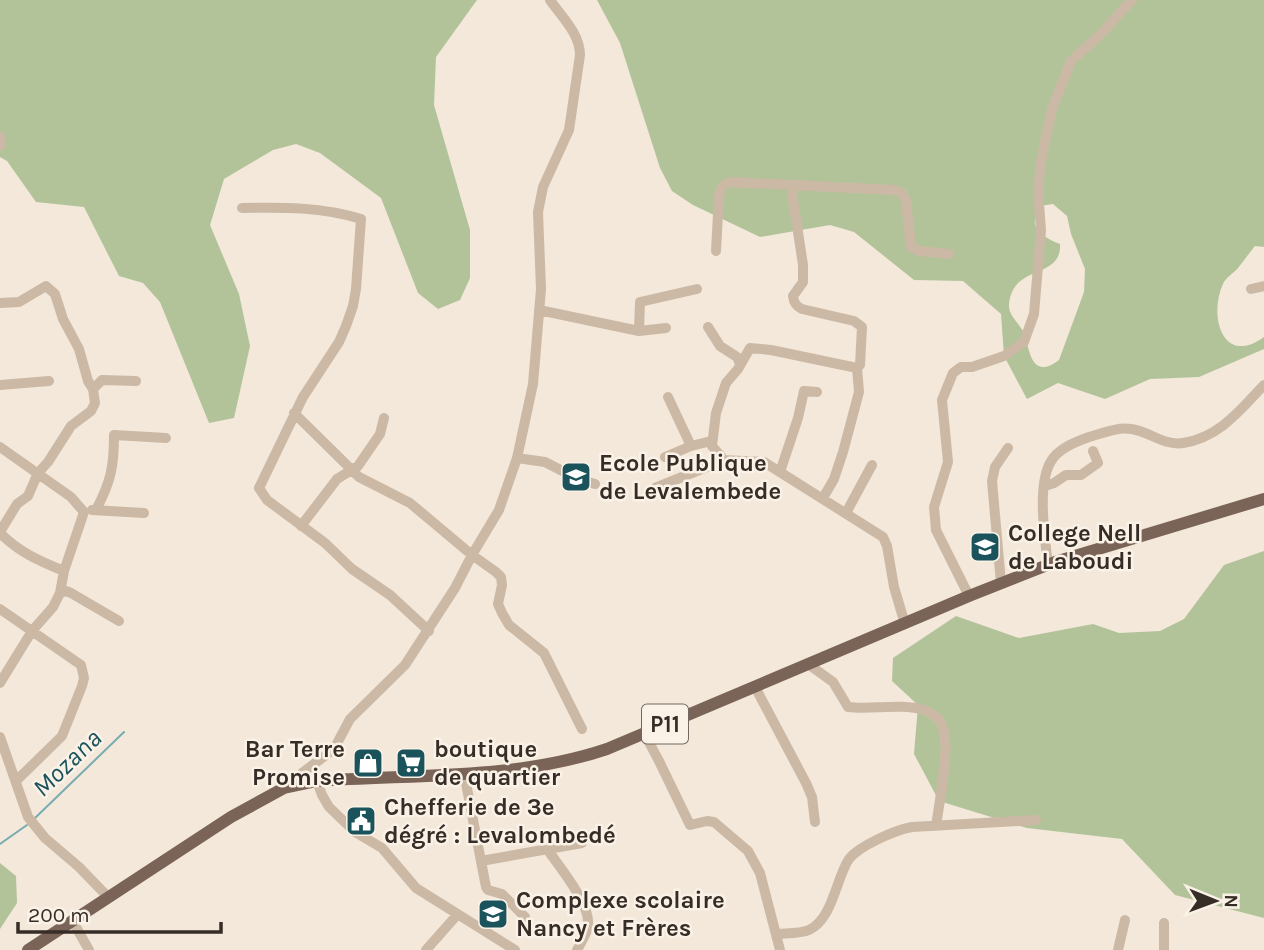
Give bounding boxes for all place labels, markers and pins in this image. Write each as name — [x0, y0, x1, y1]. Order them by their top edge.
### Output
place label: Ecole Publique de Levalembede — [599, 449, 781, 505]
school or university icon: Ecole Publique de Levalembede — [559, 460, 593, 494]
place label: College Nell de Laboudi — [1008, 519, 1141, 575]
school or university icon: College Nell de Laboudi — [968, 530, 1002, 564]
place label: Bar Terre Promise — [245, 735, 345, 791]
place label: boutique de quartier — [434, 735, 561, 791]
shop icon: Bar Terre Promise — [351, 746, 385, 780]
supermarket icon: boutique de quartier — [394, 746, 428, 780]
place label: Chefferie de 3e dégré : Levalombedé — [384, 793, 616, 849]
public building icon: Chefferie de 3e dégré : Levalombedé — [344, 804, 378, 838]
place label: Complexe scolaire Nancy et Frères — [516, 886, 725, 942]
school or university icon: Complexe scolaire Nancy et Frères — [476, 897, 510, 931]

